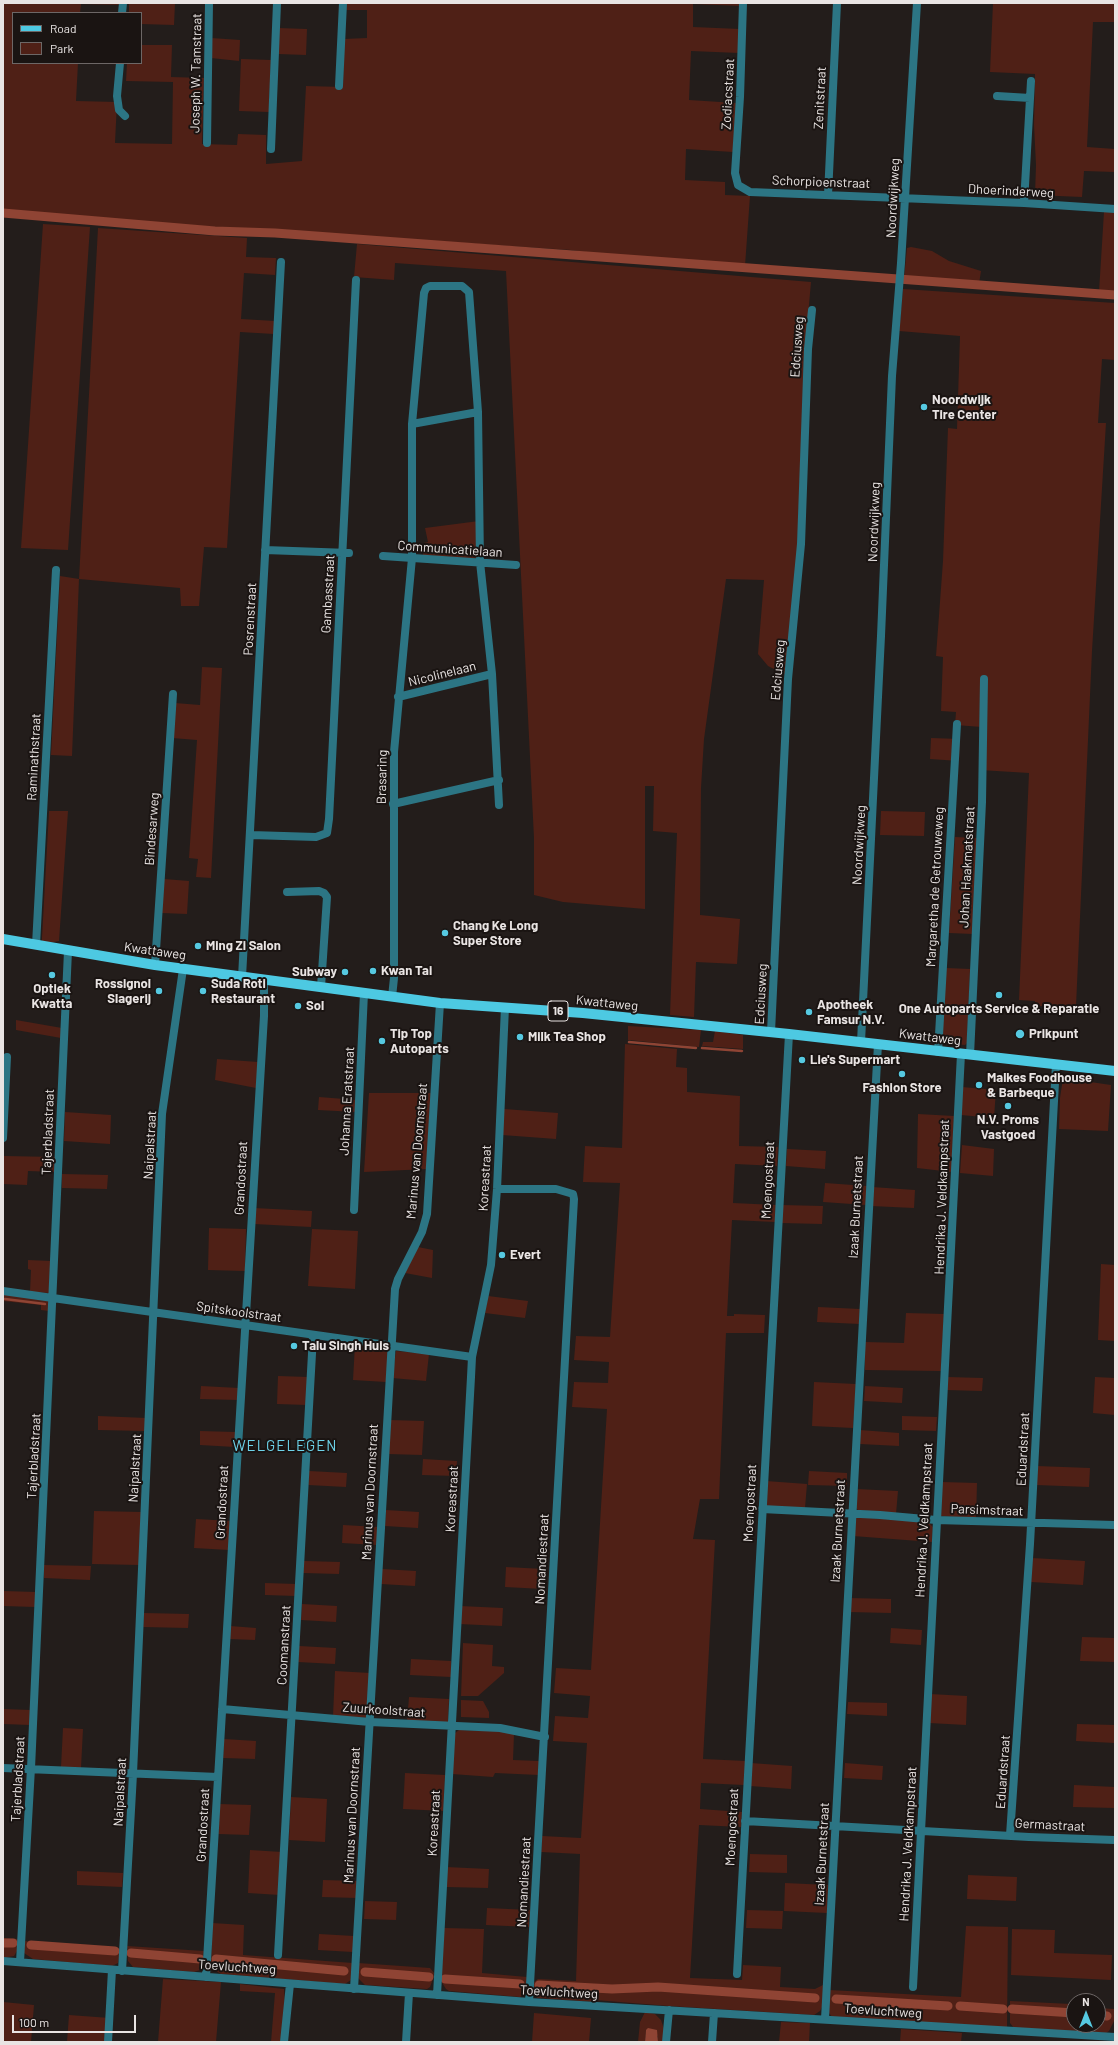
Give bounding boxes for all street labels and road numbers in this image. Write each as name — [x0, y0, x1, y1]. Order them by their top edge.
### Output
street label: Joseph W. Tamstraat — [187, 13, 205, 133]
street label: Zodiacstraat — [718, 58, 738, 130]
street label: Zenitstraat — [811, 66, 829, 130]
street label: Noordwijkweg — [883, 158, 903, 238]
street label: Schorpioenstraat — [772, 172, 870, 192]
street label: Dhoerinderweg — [968, 181, 1054, 201]
street label: Edciusweg — [787, 316, 807, 378]
street label: Noordwijkweg — [865, 482, 883, 562]
street label: Communicatielaan — [397, 538, 503, 560]
street label: Gambasstraat — [318, 554, 338, 634]
street label: Posrenstraat — [240, 582, 260, 656]
street label: Edciusweg — [768, 639, 788, 701]
street label: Nicolinelaan — [406, 658, 478, 690]
street label: Raminathstraat — [24, 713, 44, 801]
street label: Brasaring — [374, 750, 390, 804]
street label: Bindesarweg — [142, 792, 162, 866]
street label: Noordwijkweg — [849, 805, 869, 885]
street label: Margaretha de Getrouweweg — [923, 806, 947, 968]
street label: Johan Haakmatstraat — [956, 806, 978, 928]
street label: Kwattaweg — [123, 939, 187, 963]
street label: Edciusweg — [752, 963, 770, 1025]
street label: Kwattaweg — [575, 992, 639, 1014]
road number: 16 — [548, 1001, 568, 1021]
street label: Kwattaweg — [898, 1025, 962, 1049]
street label: Johanna Eratstraat — [336, 1046, 358, 1156]
street label: Marinus van Doornstraat — [403, 1082, 431, 1220]
street label: Tajerbladstraat — [39, 1089, 57, 1175]
street label: Naipalstraat — [140, 1110, 160, 1180]
street label: Hendrika J. Veldkampstraat — [931, 1119, 953, 1275]
street label: Grandostraat — [231, 1141, 251, 1215]
street label: Moengostraat — [758, 1141, 778, 1219]
street label: Koreastraat — [475, 1144, 495, 1212]
street label: Izaak Burnetstraat — [846, 1155, 866, 1259]
street label: Spitskoolstraat — [195, 1298, 283, 1326]
street label: Eduardstraat — [1013, 1412, 1033, 1486]
street label: Tajerbladstraat — [24, 1413, 44, 1499]
street label: Marinus van Doornstraat — [359, 1423, 381, 1561]
street label: Naipalstraat — [125, 1433, 145, 1503]
street label: Hendrika J. Veldkampstraat — [912, 1442, 936, 1598]
street label: Moengostraat — [740, 1464, 760, 1542]
street label: Grandostraat — [212, 1465, 232, 1539]
street label: Koreastraat — [442, 1465, 462, 1533]
street label: Izaak Burnetstraat — [828, 1479, 848, 1583]
street label: Parsimstraat — [950, 1501, 1024, 1519]
street label: Nomandiestraat — [532, 1513, 552, 1605]
street label: Coomanstraat — [274, 1605, 294, 1685]
street label: Zuurkoolstraat — [342, 1699, 426, 1721]
street label: Eduardstraat — [993, 1735, 1013, 1809]
street label: Tajerbladstraat — [8, 1736, 28, 1822]
street label: Marinus van Doornstraat — [341, 1746, 363, 1884]
street label: Naipalstraat — [110, 1757, 130, 1827]
street label: Hendrika J. Veldkampstraat — [896, 1766, 920, 1922]
street label: Grandostraat — [193, 1788, 213, 1862]
street label: Moengostraat — [722, 1788, 742, 1866]
street label: Koreastraat — [424, 1789, 444, 1857]
street label: Izaak Burnetstraat — [812, 1802, 832, 1906]
street label: Germastraat — [1014, 1815, 1086, 1835]
street label: Nomandiestraat — [514, 1836, 534, 1928]
street label: Toevluchtweg — [198, 1956, 276, 1978]
street label: Toevluchtweg — [520, 1982, 598, 2002]
street label: Toevluchtweg — [844, 2000, 922, 2022]

